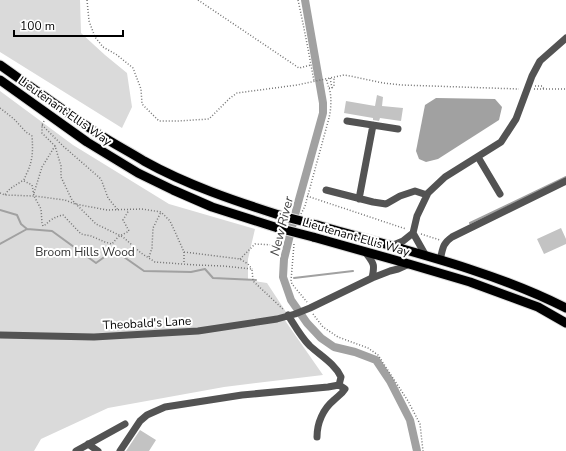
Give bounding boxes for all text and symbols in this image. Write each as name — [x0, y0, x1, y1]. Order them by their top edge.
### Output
scale bar — [14, 12, 123, 38]
text: 100 m — [20, 18, 55, 34]
street label: Lieutenant Ellis Way — [15, 73, 116, 150]
water label: New River — [266, 194, 298, 258]
street label: Lieutenant Ellis Way — [300, 214, 412, 260]
park label: Broom Hills Wood — [35, 244, 135, 260]
street label: Theobald's Lane — [102, 313, 192, 333]

